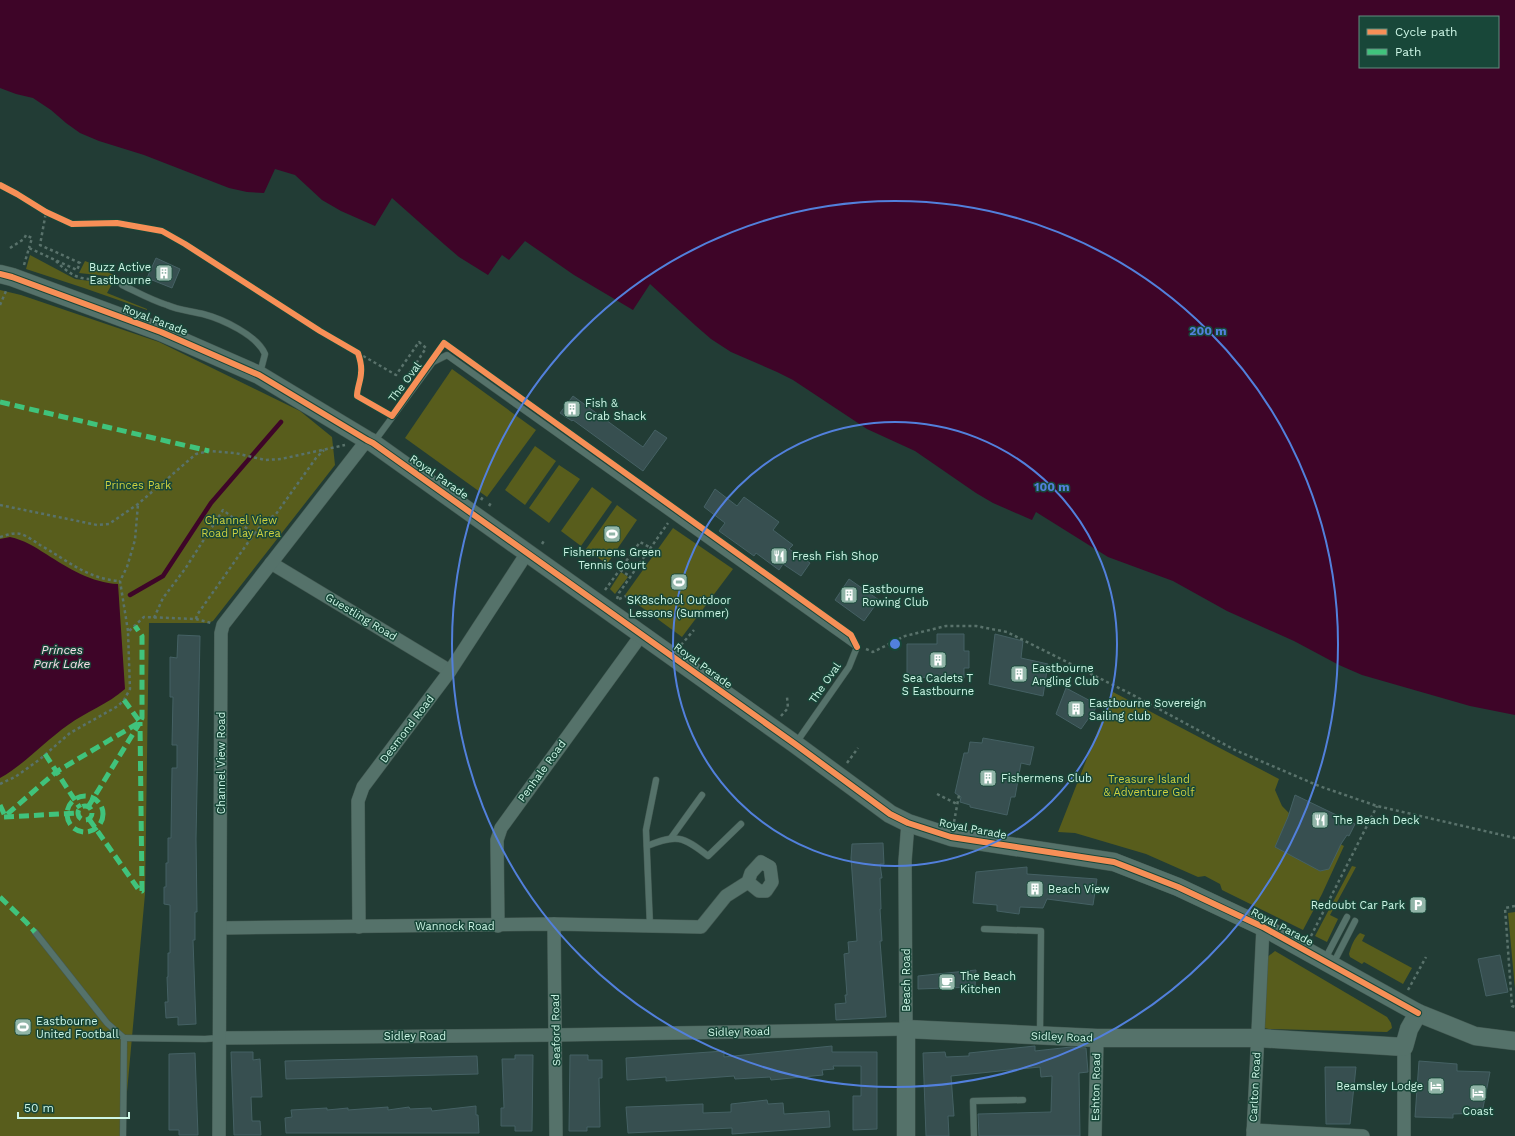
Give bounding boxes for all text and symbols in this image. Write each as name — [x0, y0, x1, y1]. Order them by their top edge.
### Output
legend — [1359, 16, 1499, 68]
text: Cycle path — [1395, 25, 1457, 39]
text: Path — [1395, 45, 1421, 59]
place label: Buzz Active Eastbourne — [89, 261, 151, 287]
building icon: Buzz Active Eastbourne — [154, 263, 174, 283]
street label: Royal Parade — [121, 302, 189, 338]
text: 200 m — [1189, 324, 1227, 338]
street label: The Oval — [386, 359, 425, 405]
place label: Fish & Crab Shack — [585, 397, 646, 423]
building icon: Fish & Crab Shack — [562, 399, 582, 419]
street label: Royal Parade — [407, 452, 471, 502]
park label: Princes Park — [105, 479, 171, 492]
text: 100 m — [1034, 480, 1070, 494]
park label: Channel View Road Play Area — [201, 514, 281, 540]
sports icon: Fishermens Green Tennis Court — [602, 524, 622, 544]
place label: Fishermens Green Tennis Court — [563, 546, 661, 572]
restaurant icon: Fresh Fish Shop — [769, 546, 789, 566]
place label: Fresh Fish Shop — [792, 550, 879, 563]
sports icon: SK8school Outdoor Lessons (Summer) — [669, 572, 689, 592]
place label: Eastbourne Rowing Club — [862, 583, 929, 609]
building icon: Eastbourne Rowing Club — [839, 585, 859, 605]
street label: Guestling Road — [323, 591, 399, 643]
place label: SK8school Outdoor Lessons (Summer) — [627, 594, 731, 620]
centre of rings — [888, 637, 902, 651]
street label: Royal Parade — [671, 641, 735, 691]
water label: Princes Park Lake — [34, 643, 91, 671]
building icon: Sea Cadets T S Eastbourne — [928, 650, 948, 670]
street label: The Oval — [806, 660, 844, 706]
place label: Eastbourne Angling Club — [1032, 662, 1099, 688]
building icon: Eastbourne Angling Club — [1009, 664, 1029, 684]
place label: Sea Cadets T S Eastbourne — [902, 672, 974, 698]
street label: Desmond Road — [377, 693, 437, 765]
place label: Eastbourne Sovereign Sailing club — [1089, 697, 1206, 723]
building icon: Eastbourne Sovereign Sailing club — [1066, 699, 1086, 719]
street label: Channel View Road — [215, 712, 228, 814]
street label: Penhale Road — [515, 738, 569, 804]
building icon: Fishermens Club — [978, 768, 998, 788]
place label: Fishermens Club — [1001, 772, 1092, 785]
park label: Treasure Island & Adventure Golf — [1103, 773, 1195, 799]
restaurant icon: The Beach Deck — [1310, 810, 1330, 830]
place label: The Beach Deck — [1333, 814, 1419, 827]
street label: Royal Parade — [938, 816, 1008, 842]
building icon: Beach View — [1025, 879, 1045, 899]
place label: Beach View — [1048, 883, 1110, 896]
parking icon: Redoubt Car Park — [1408, 895, 1428, 915]
place label: Redoubt Car Park — [1311, 899, 1405, 912]
street label: Royal Parade — [1249, 905, 1315, 949]
street label: Wannock Road — [415, 920, 495, 933]
street label: Beach Road — [900, 948, 913, 1012]
place label: The Beach Kitchen — [960, 970, 1016, 996]
cafe icon: The Beach Kitchen — [937, 972, 957, 992]
street label: Seaford Road — [549, 994, 563, 1066]
place label: Eastbourne United Football — [36, 1015, 119, 1041]
sports icon: Eastbourne United Football — [13, 1017, 33, 1037]
street label: Sidley Road — [708, 1025, 770, 1039]
street label: Sidley Road — [1031, 1029, 1093, 1045]
street label: Sidley Road — [384, 1030, 446, 1043]
street label: Carlton Road — [1247, 1052, 1263, 1122]
street label: Eshton Road — [1089, 1053, 1103, 1121]
hotel icon: Beamsley Lodge — [1426, 1076, 1446, 1096]
place label: Beamsley Lodge — [1336, 1080, 1423, 1093]
hotel icon: Coast — [1468, 1083, 1488, 1103]
scale bar — [18, 1094, 129, 1120]
text: 50 m — [24, 1101, 54, 1115]
place label: Coast — [1463, 1105, 1494, 1118]

